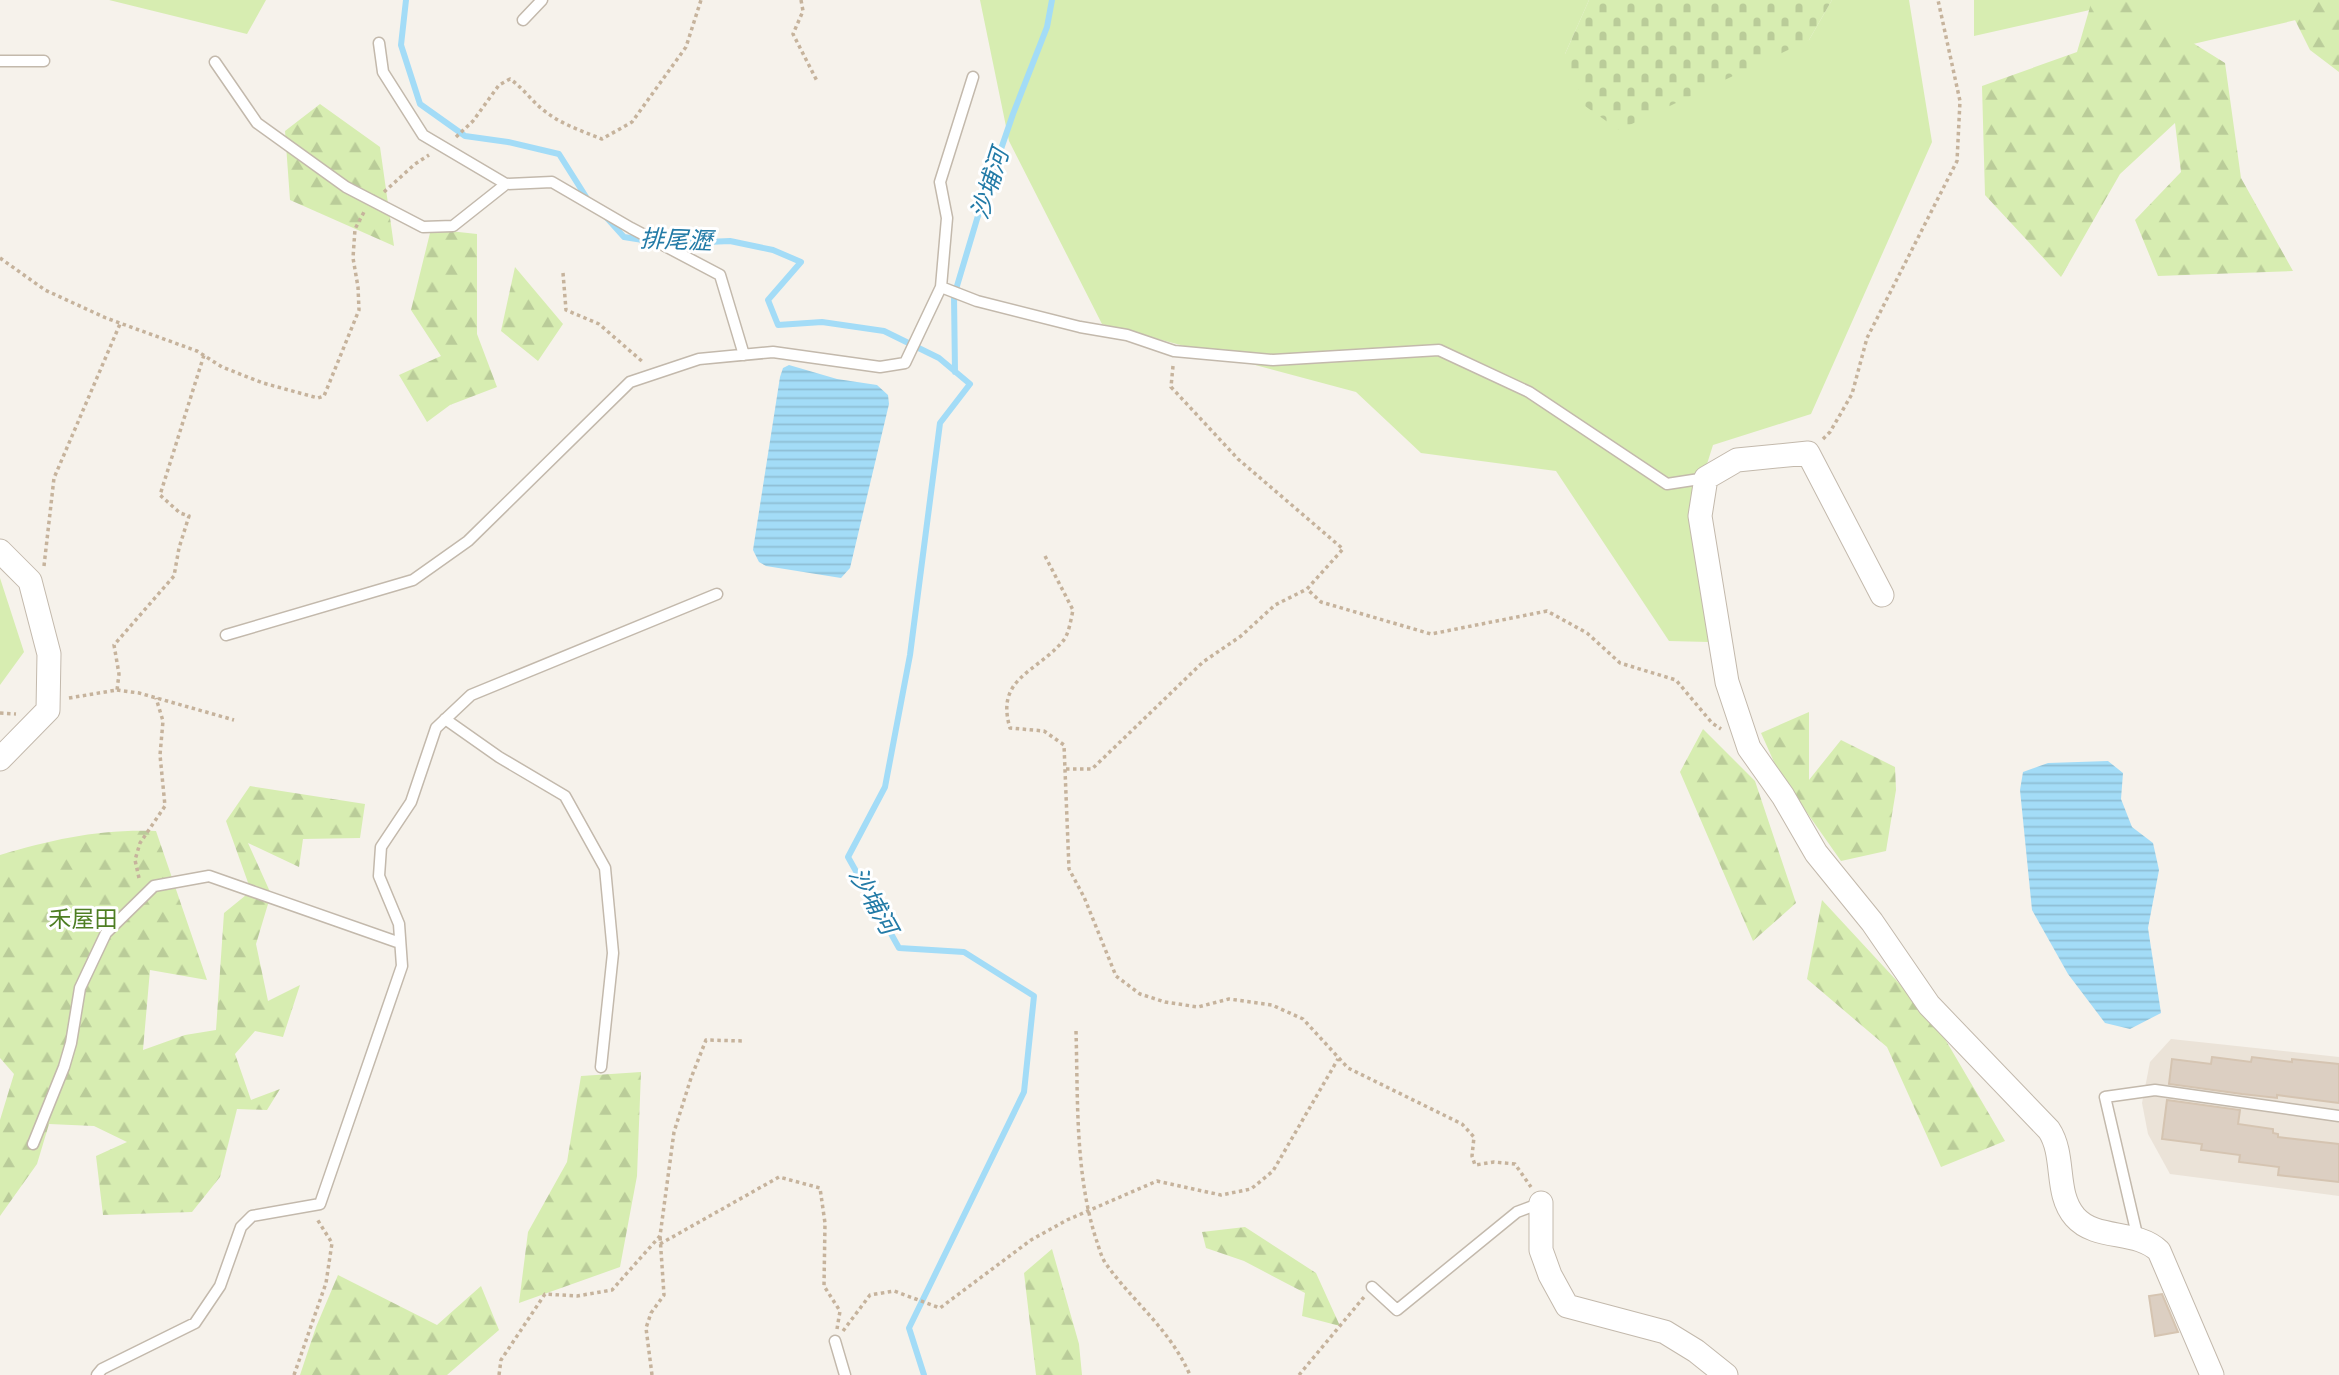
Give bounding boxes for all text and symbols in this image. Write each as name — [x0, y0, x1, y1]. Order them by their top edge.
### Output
water label: 沙埔河 — [964, 141, 1015, 222]
water label: 排尾瀝 — [640, 223, 717, 254]
water label: 沙埔河 — [844, 862, 906, 942]
park label: 禾屋田 — [49, 904, 118, 932]

